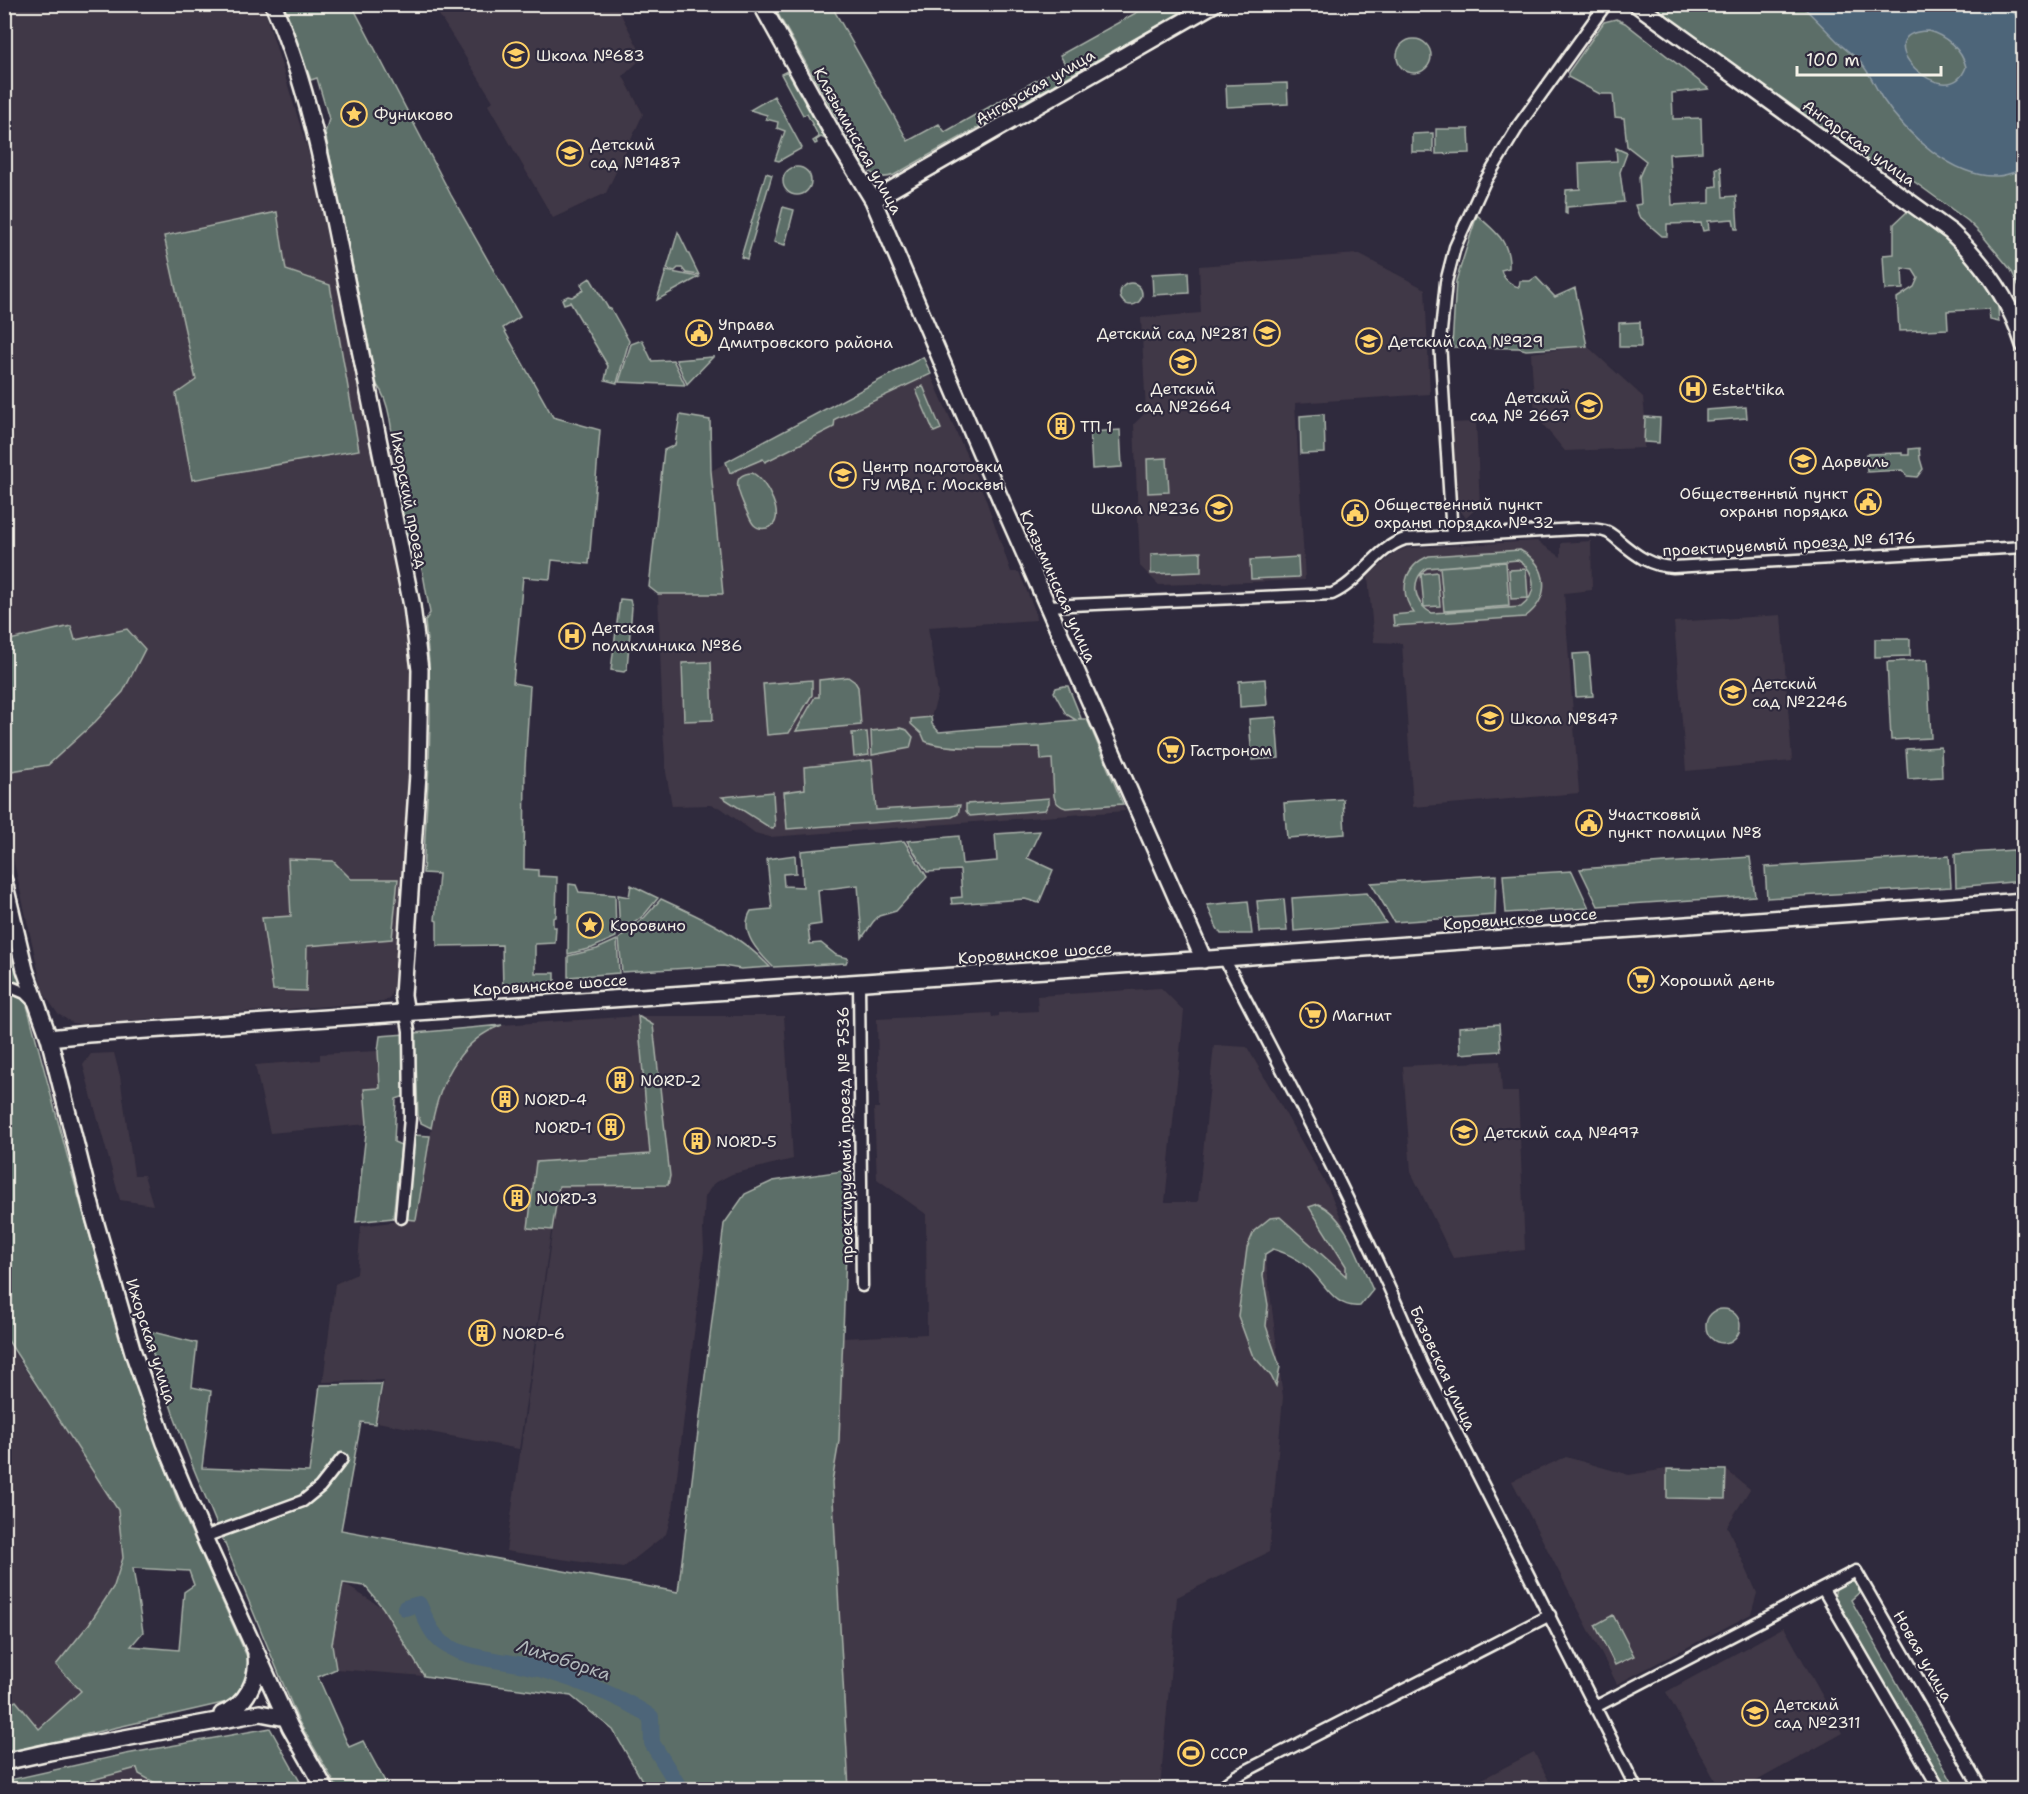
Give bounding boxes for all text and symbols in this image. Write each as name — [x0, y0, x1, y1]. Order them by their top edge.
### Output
scale bar — [1797, 39, 1941, 77]
school or university icon: Школа №683 — [501, 40, 531, 70]
street label: Ангарская улица — [971, 44, 1099, 130]
place label: Школа №683 — [536, 45, 645, 66]
text: 100 m — [1806, 48, 1860, 72]
street label: Клязьминская улица — [809, 64, 907, 218]
street label: Ангарская улица — [1798, 95, 1920, 191]
place icon: Фуниково — [339, 99, 369, 129]
place label: Фуниково — [374, 104, 453, 125]
place label: Детский сад №1487 — [590, 134, 681, 173]
school or university icon: Детский сад №1487 — [555, 138, 585, 168]
place label: Управа Дмитровского района — [718, 314, 893, 353]
public building icon: Управа Дмитровского района — [684, 318, 714, 348]
school or university icon: Детский сад №281 — [1252, 318, 1282, 348]
place label: Детский сад №281 — [1097, 323, 1248, 344]
school or university icon: Детский сад №929 — [1354, 326, 1384, 356]
place label: Детский сад №929 — [1388, 331, 1543, 352]
school or university icon: Детский сад №2664 — [1168, 347, 1198, 377]
hospital icon: Estet'tika — [1678, 374, 1708, 404]
place label: Детский сад №2664 — [1135, 378, 1231, 417]
place label: Estet'tika — [1712, 379, 1784, 400]
place label: Детский сад № 2667 — [1470, 387, 1570, 426]
school or university icon: Детский сад № 2667 — [1574, 391, 1604, 421]
building icon: ТП 1 — [1046, 411, 1076, 441]
place label: ТП 1 — [1080, 416, 1113, 437]
street label: Ижорский проезд — [385, 430, 433, 570]
school or university icon: Дарвиль — [1788, 446, 1818, 476]
place label: Дарвиль — [1822, 451, 1889, 472]
place label: Центр подготовки ГУ МВД г. Москвы — [862, 456, 1004, 495]
school or university icon: Центр подготовки ГУ МВД г. Москвы — [828, 460, 858, 490]
place label: Общественный пункт охраны порядка — [1679, 483, 1849, 522]
public building icon: Общественный пункт охраны порядка — [1853, 487, 1883, 517]
school or university icon: Школа №236 — [1204, 493, 1234, 523]
place label: Общественный пункт охраны порядка № 32 — [1374, 494, 1554, 533]
place label: Школа №236 — [1091, 498, 1200, 519]
public building icon: Общественный пункт охраны порядка № 32 — [1340, 498, 1370, 528]
street label: Клязьминская улица — [1015, 506, 1101, 666]
street label: проектируемый проезд № 6176 — [1662, 527, 1916, 561]
place label: Детская поликлиника №86 — [592, 617, 743, 656]
hospital icon: Детская поликлиника №86 — [557, 621, 587, 651]
place label: Детский сад №2246 — [1752, 673, 1848, 712]
school or university icon: Детский сад №2246 — [1718, 677, 1748, 707]
school or university icon: Школа №847 — [1475, 703, 1505, 733]
place label: Школа №847 — [1510, 708, 1618, 729]
supermarket icon: Гастроном — [1156, 735, 1186, 765]
place label: Гастроном — [1190, 740, 1272, 761]
place label: Участковый пункт полиции №8 — [1608, 804, 1762, 843]
public building icon: Участковый пункт полиции №8 — [1574, 808, 1604, 838]
street label: Коровинское шоссе — [1442, 903, 1598, 935]
place icon: Коровино — [575, 910, 605, 940]
place label: Коровино — [610, 915, 686, 936]
street label: Коровинское шоссе — [957, 937, 1113, 969]
supermarket icon: Хороший день — [1626, 965, 1656, 995]
street label: Коровинское шоссе — [472, 969, 628, 1001]
place label: Хороший день — [1660, 970, 1775, 991]
supermarket icon: Магнит — [1298, 1000, 1328, 1030]
place label: Магнит — [1332, 1005, 1393, 1026]
street label: проектируемый проезд № 7536 — [832, 1006, 858, 1264]
building icon: NORD-2 — [605, 1065, 635, 1095]
place label: NORD-2 — [640, 1070, 701, 1091]
building icon: NORD-4 — [490, 1084, 520, 1114]
place label: NORD-4 — [524, 1089, 587, 1110]
building icon: NORD-1 — [596, 1112, 626, 1142]
place label: NORD-1 — [535, 1117, 592, 1138]
school or university icon: Детский сад №497 — [1449, 1117, 1479, 1147]
place label: Детский сад №497 — [1484, 1122, 1639, 1143]
building icon: NORD-5 — [682, 1126, 712, 1156]
place label: NORD-5 — [716, 1131, 777, 1152]
building icon: NORD-3 — [502, 1183, 532, 1213]
place label: NORD-3 — [536, 1188, 598, 1209]
street label: Ижорская улица — [121, 1276, 181, 1406]
street label: Базовская улица — [1405, 1302, 1481, 1434]
building icon: NORD-6 — [467, 1318, 497, 1348]
place label: NORD-6 — [502, 1323, 565, 1344]
street label: Новая улица — [1888, 1607, 1958, 1706]
water label: Лихоборка — [513, 1633, 614, 1686]
place label: Детский сад №2311 — [1774, 1694, 1861, 1733]
school or university icon: Детский сад №2311 — [1740, 1698, 1770, 1728]
sports icon: СССР — [1176, 1738, 1206, 1768]
place label: СССР — [1210, 1743, 1248, 1764]

